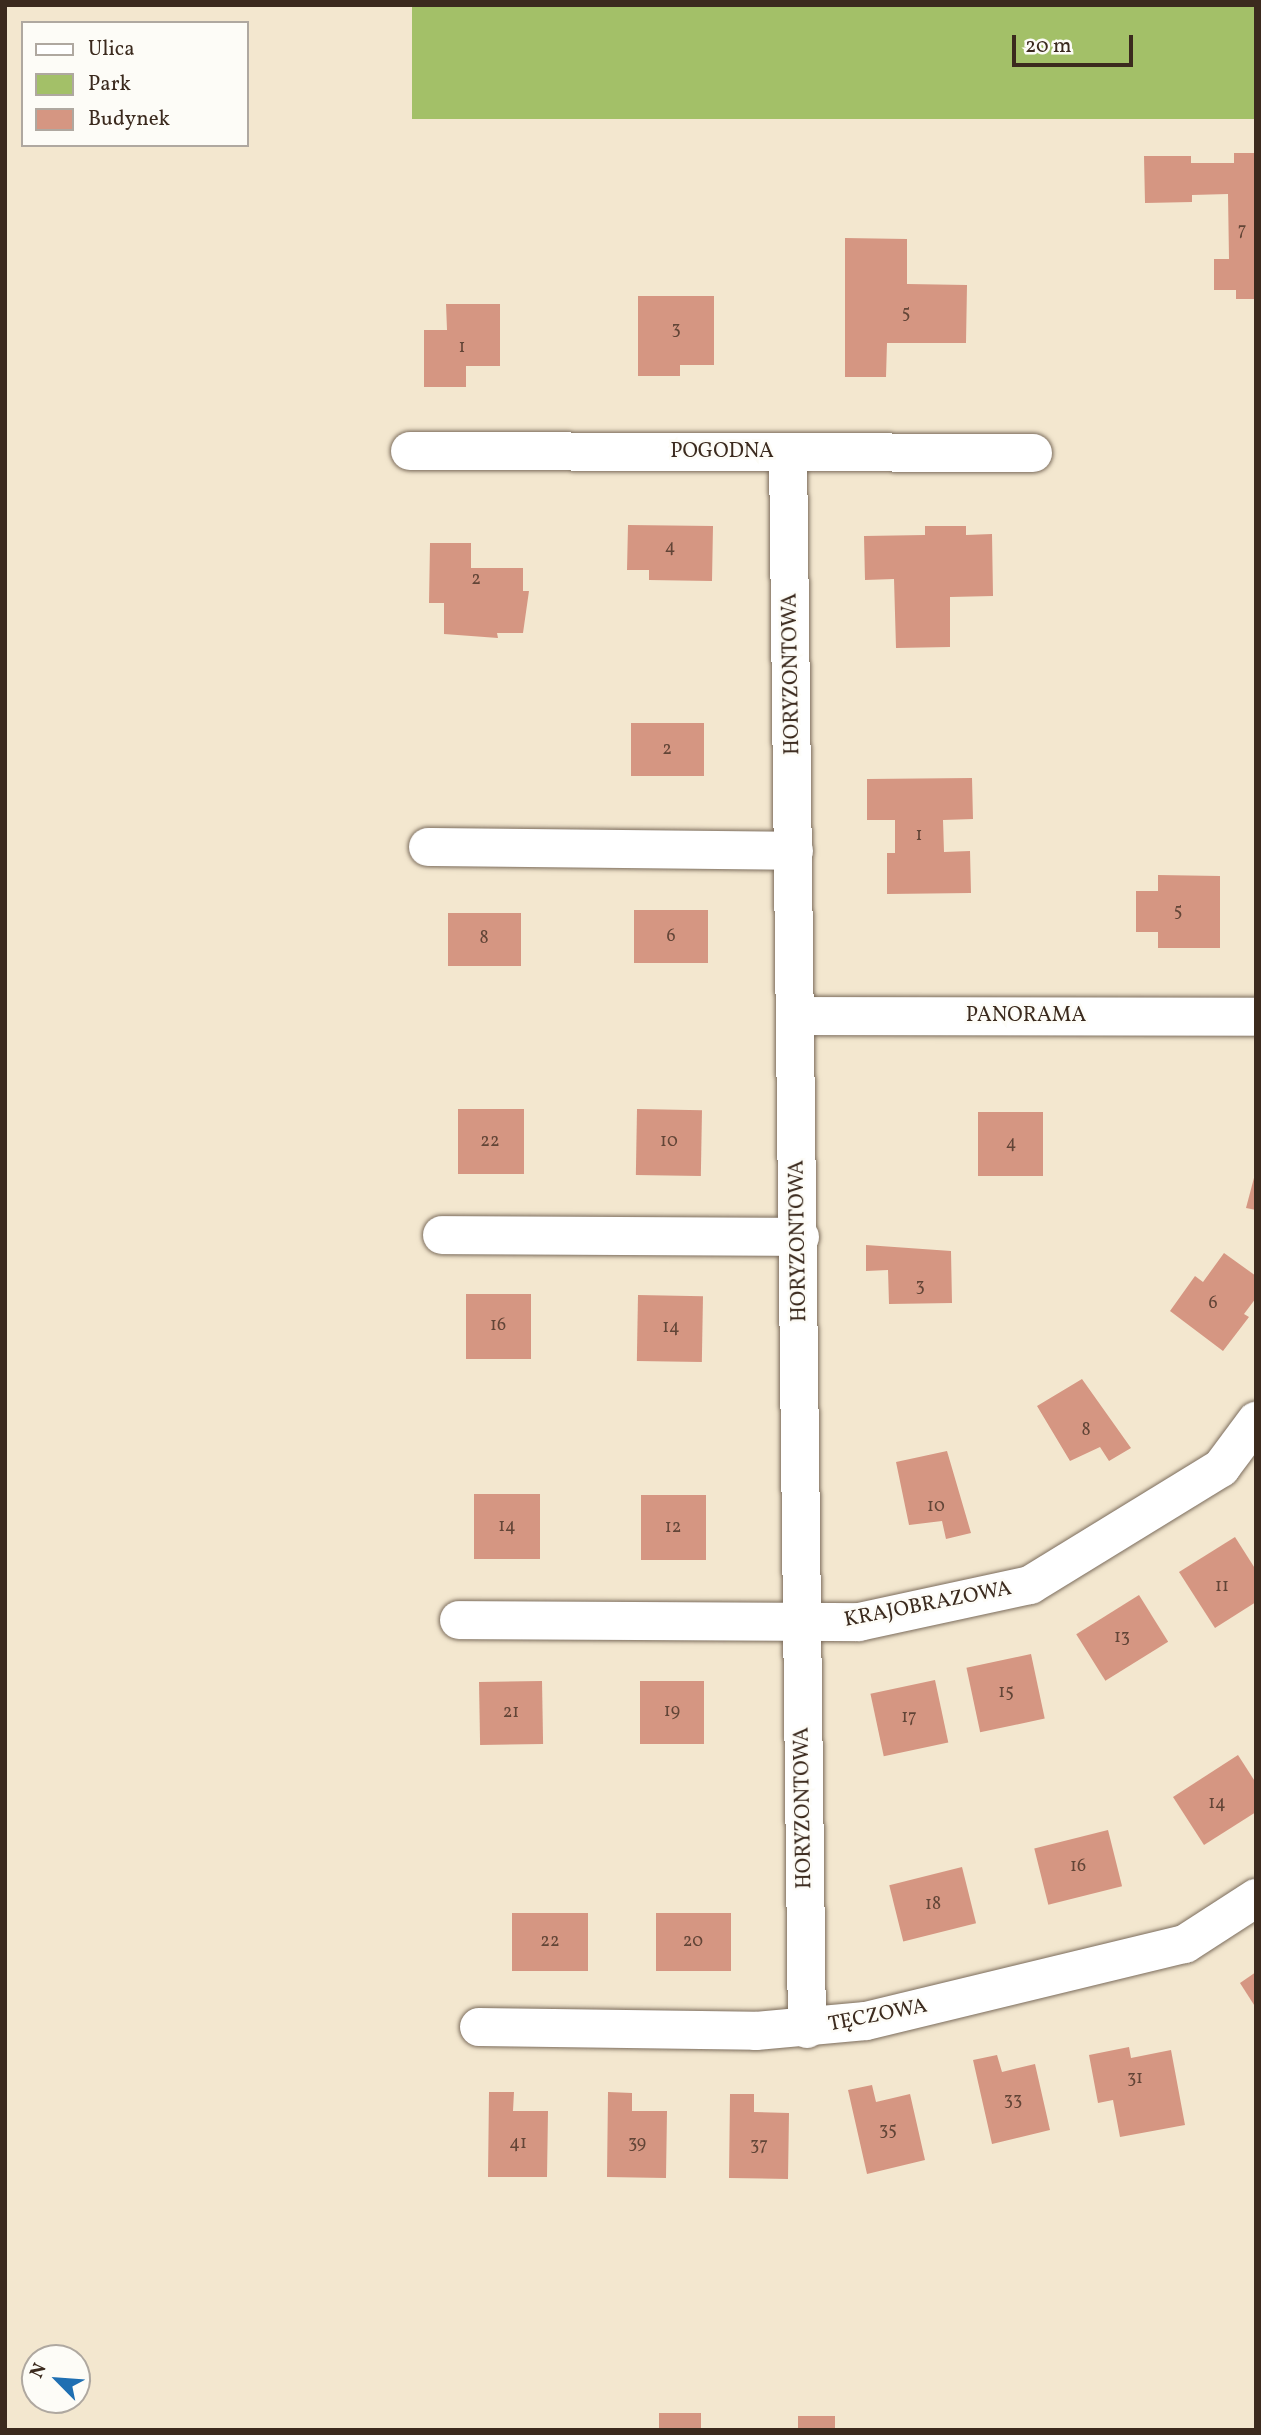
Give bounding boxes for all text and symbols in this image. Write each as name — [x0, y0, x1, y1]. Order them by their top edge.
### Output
legend — [21, 21, 248, 147]
scale bar — [1016, 21, 1137, 65]
text: 20 m — [1025, 32, 1071, 61]
text: Ulica — [88, 35, 135, 64]
text: Park — [88, 70, 131, 99]
text: Budynek — [88, 105, 170, 134]
house number: 7 — [1238, 220, 1246, 242]
house number: 5 — [902, 303, 910, 325]
house number: 3 — [671, 319, 681, 341]
house number: 1 — [459, 337, 465, 359]
street label: POGODNA — [670, 439, 774, 465]
house number: 4 — [665, 537, 675, 559]
house number: 2 — [471, 569, 481, 591]
street label: HORYZONTOWA — [778, 593, 806, 755]
house number: 2 — [662, 739, 672, 761]
house number: 1 — [916, 825, 922, 847]
house number: 5 — [1174, 901, 1182, 923]
house number: 6 — [666, 926, 676, 948]
house number: 8 — [479, 928, 489, 950]
street label: PANORAMA — [966, 1003, 1086, 1029]
house number: 22 — [480, 1131, 500, 1153]
house number: 10 — [660, 1131, 678, 1153]
house number: 4 — [1006, 1133, 1016, 1155]
street label: HORYZONTOWA — [785, 1160, 813, 1322]
house number: 3 — [915, 1276, 925, 1298]
house number: 6 — [1208, 1293, 1218, 1315]
house number: 16 — [490, 1315, 506, 1337]
house number: 14 — [662, 1317, 680, 1339]
house number: 8 — [1081, 1420, 1091, 1442]
house number: 10 — [927, 1496, 945, 1518]
house number: 14 — [498, 1516, 516, 1538]
house number: 12 — [665, 1517, 681, 1539]
street label: KRAJOBRAZOWA — [842, 1576, 1014, 1634]
house number: 11 — [1215, 1576, 1229, 1598]
house number: 13 — [1114, 1627, 1130, 1649]
house number: 15 — [998, 1682, 1014, 1704]
house number: 19 — [664, 1701, 680, 1723]
house number: 21 — [503, 1702, 519, 1724]
house number: 17 — [901, 1707, 917, 1729]
street label: HORYZONTOWA — [790, 1727, 818, 1889]
house number: 14 — [1208, 1793, 1226, 1815]
house number: 16 — [1070, 1856, 1086, 1878]
house number: 18 — [925, 1894, 941, 1916]
house number: 22 — [540, 1931, 560, 1953]
house number: 20 — [683, 1931, 703, 1953]
street label: TĘCZOWA — [826, 1994, 930, 2038]
house number: 31 — [1127, 2068, 1143, 2090]
house number: 33 — [1004, 2090, 1022, 2112]
house number: 35 — [879, 2120, 897, 2142]
house number: 41 — [509, 2133, 527, 2155]
house number: 39 — [628, 2133, 646, 2155]
house number: 37 — [750, 2135, 768, 2157]
north arrow — [21, 2344, 91, 2414]
text: N — [24, 2359, 53, 2383]

